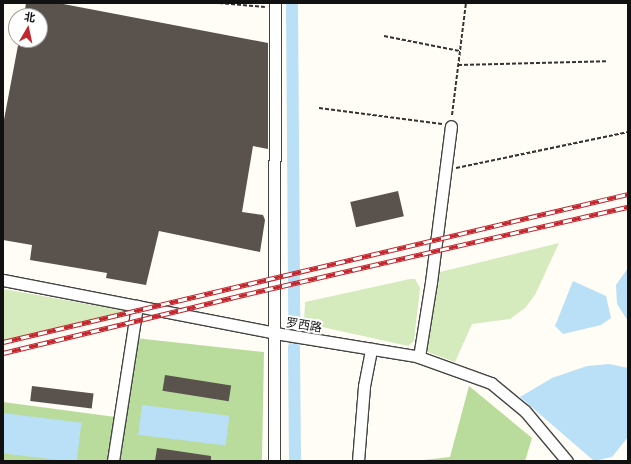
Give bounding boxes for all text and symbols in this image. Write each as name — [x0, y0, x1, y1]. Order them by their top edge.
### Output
north arrow — [8, 8, 48, 48]
text: 北 — [23, 9, 36, 25]
street label: 罗西路 — [285, 315, 323, 335]

